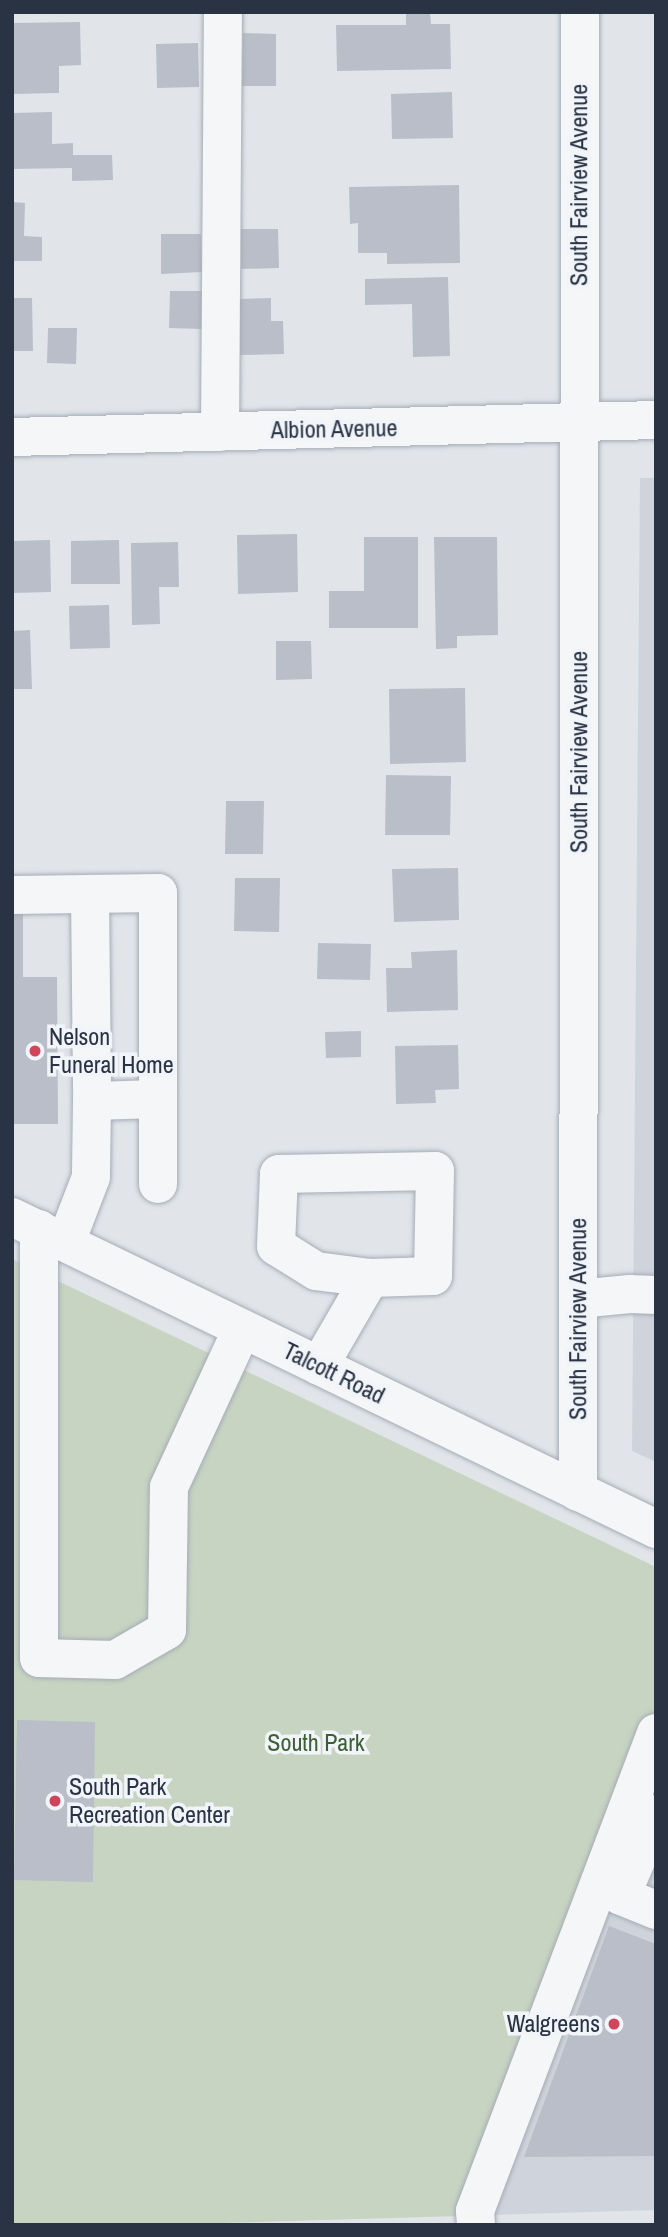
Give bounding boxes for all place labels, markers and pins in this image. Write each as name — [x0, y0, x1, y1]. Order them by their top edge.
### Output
place label: Nelson Funeral Home — [49, 1023, 174, 1079]
marker: Nelson Funeral Home — [27, 1043, 43, 1059]
place label: South Park Recreation Center — [69, 1773, 230, 1829]
marker: South Park Recreation Center — [47, 1793, 63, 1809]
place label: Walgreens — [507, 2010, 600, 2038]
marker: Walgreens — [606, 2016, 622, 2032]

